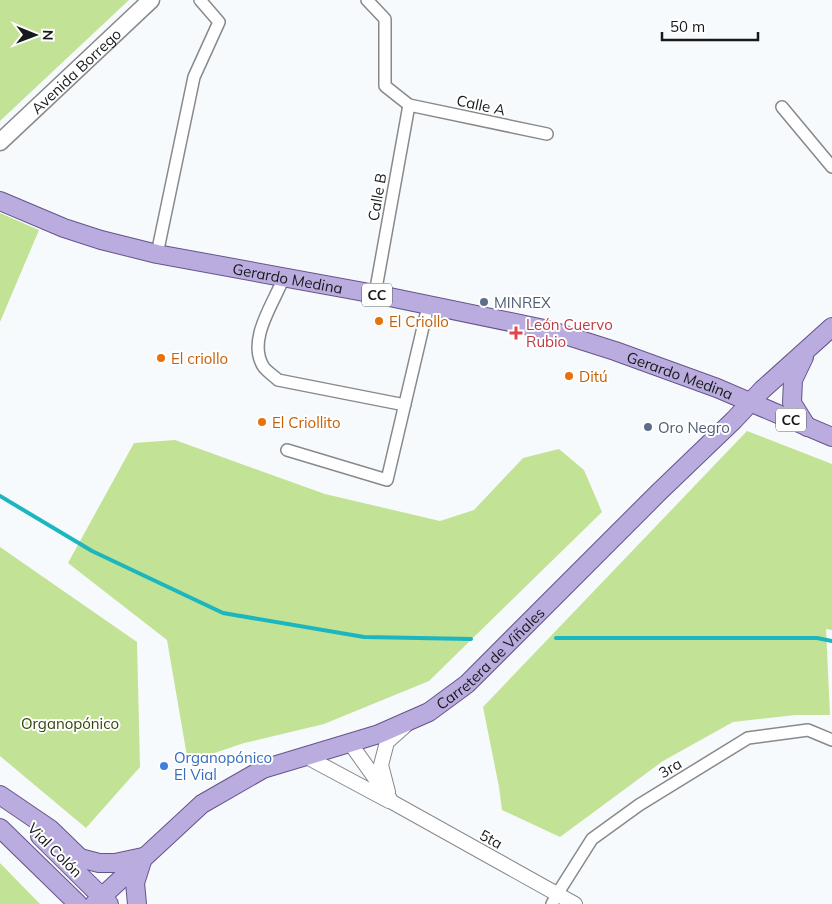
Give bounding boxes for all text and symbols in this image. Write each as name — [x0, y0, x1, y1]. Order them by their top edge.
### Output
north arrow — [10, 10, 60, 60]
scale bar — [662, 10, 758, 42]
text: 50 m — [670, 17, 705, 36]
street label: Avenida Borrego — [27, 24, 125, 118]
text: N — [39, 30, 57, 41]
street label: Calle A — [455, 91, 507, 119]
street label: Calle B — [363, 171, 391, 223]
street label: Gerardo Medina — [231, 259, 344, 297]
road number: CC — [362, 284, 392, 306]
place label: MINREX — [494, 293, 551, 312]
marker: MINREX — [478, 296, 490, 308]
place label: El Criollo — [389, 312, 449, 331]
marker: El Criollo — [373, 315, 385, 327]
place label: León Cuervo Rubio — [526, 315, 613, 351]
marker: León Cuervo Rubio — [510, 327, 522, 339]
street label: Gerardo Medina — [624, 347, 736, 403]
place label: El criollo — [171, 349, 228, 368]
marker: El criollo — [155, 352, 167, 364]
place label: Ditú — [579, 367, 608, 386]
marker: Ditú — [563, 370, 575, 382]
road number: CC — [776, 408, 806, 432]
place label: El Criollito — [272, 413, 341, 432]
marker: El Criollito — [256, 416, 268, 428]
place label: Oro Negro — [658, 418, 730, 437]
marker: Oro Negro — [642, 421, 654, 433]
street label: Carretera de Viñales — [432, 603, 548, 713]
park label: Organopónico — [21, 714, 119, 733]
place label: Organopónico El Vial — [174, 748, 272, 784]
street label: 3ra — [655, 754, 685, 782]
marker: Organopónico El Vial — [158, 760, 170, 772]
street label: Vial Colón — [24, 819, 86, 881]
street label: 5ta — [476, 825, 506, 853]

